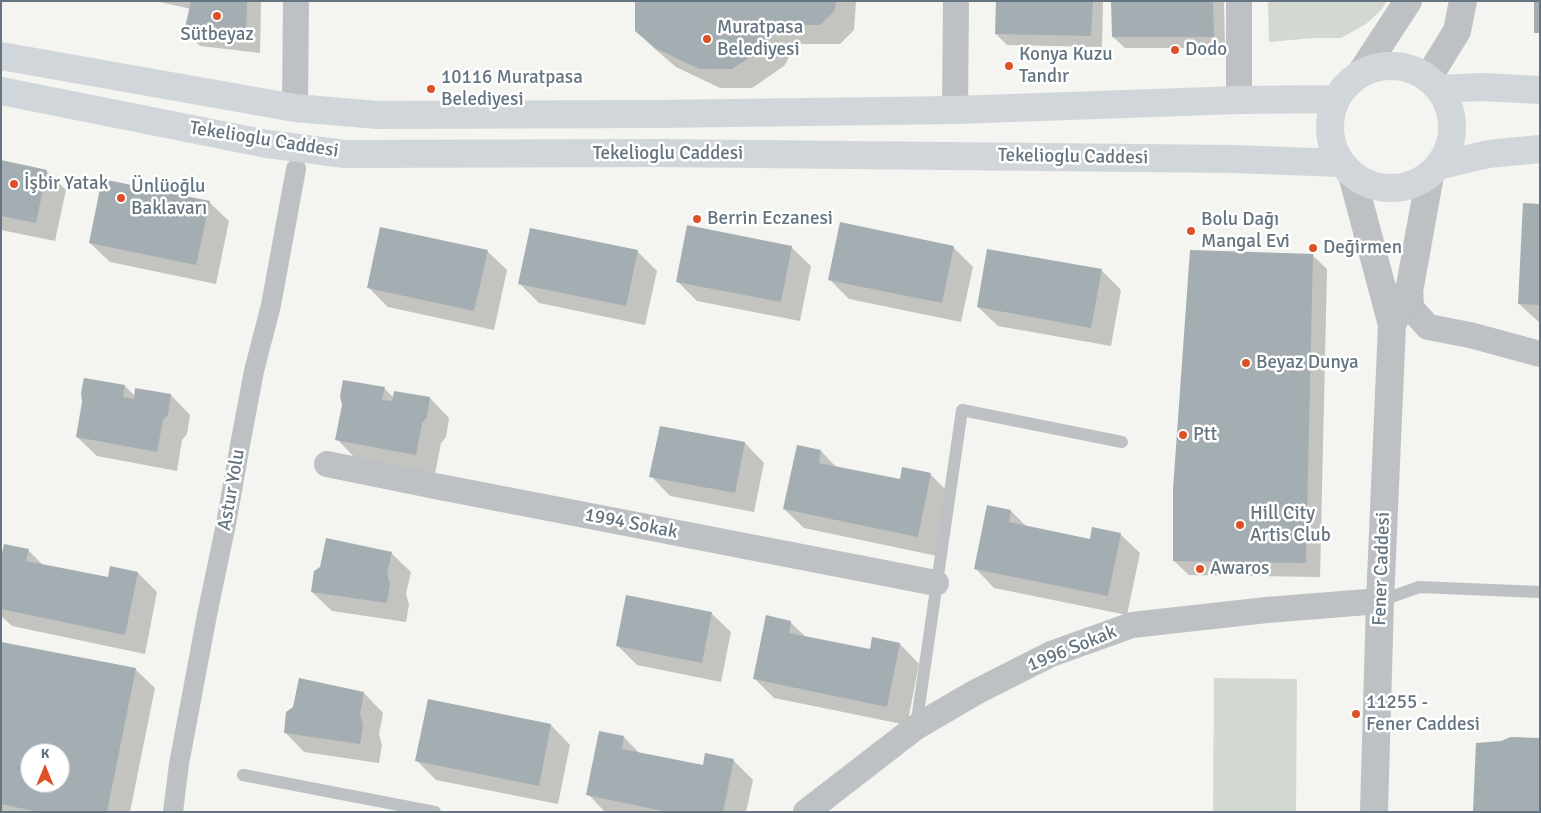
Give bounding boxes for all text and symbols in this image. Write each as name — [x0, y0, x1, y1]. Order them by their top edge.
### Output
marker: Sütbeyaz — [211, 10, 223, 22]
place label: Muratpasa Belediyesi — [717, 17, 803, 61]
place label: Sütbeyaz — [180, 24, 254, 46]
marker: Muratpasa Belediyesi — [701, 33, 713, 45]
place label: Dodo — [1185, 39, 1227, 61]
place label: Konya Kuzu Tandır — [1019, 44, 1113, 88]
marker: Dodo — [1169, 44, 1181, 56]
marker: Konya Kuzu Tandır — [1003, 60, 1015, 72]
place label: 10116 Muratpasa Belediyesi — [441, 67, 583, 111]
marker: 10116 Muratpasa Belediyesi — [425, 83, 437, 95]
street label: Tekelioglu Caddesi — [188, 117, 340, 163]
street label: Tekelioglu Caddesi — [593, 143, 743, 165]
street label: Tekelioglu Caddesi — [998, 144, 1148, 170]
place label: İşbir Yatak — [24, 173, 108, 195]
place label: Ünlüoğlu Baklavarı — [131, 176, 207, 220]
marker: İşbir Yatak — [8, 178, 20, 190]
marker: Ünlüoğlu Baklavarı — [115, 192, 127, 204]
place label: Berrin Eczanesi — [707, 208, 833, 230]
place label: Bolu Dağı Mangal Evi — [1201, 209, 1290, 253]
marker: Berrin Eczanesi — [691, 213, 703, 225]
marker: Bolu Dağı Mangal Evi — [1185, 225, 1197, 237]
place label: Değirmen — [1323, 237, 1402, 259]
marker: Değirmen — [1307, 242, 1319, 254]
place label: Beyaz Dunya — [1256, 352, 1359, 374]
marker: Beyaz Dunya — [1240, 357, 1252, 369]
place label: Ptt — [1193, 424, 1217, 446]
marker: Ptt — [1177, 429, 1189, 441]
street label: Astur Yolu — [214, 448, 250, 532]
place label: Hill City Artis Club — [1250, 503, 1331, 547]
street label: 1994 Sokak — [583, 504, 679, 544]
street label: Fener Caddesi — [1369, 512, 1395, 626]
marker: Hill City Artis Club — [1234, 519, 1246, 531]
place label: Awaros — [1210, 558, 1269, 580]
marker: Awaros — [1194, 563, 1206, 575]
street label: 1996 Sokak — [1024, 621, 1120, 677]
place label: 11255 - Fener Caddesi — [1366, 692, 1480, 736]
marker: 11255 - Fener Caddesi — [1350, 708, 1362, 720]
north arrow — [20, 743, 70, 793]
text: K — [41, 745, 49, 762]

